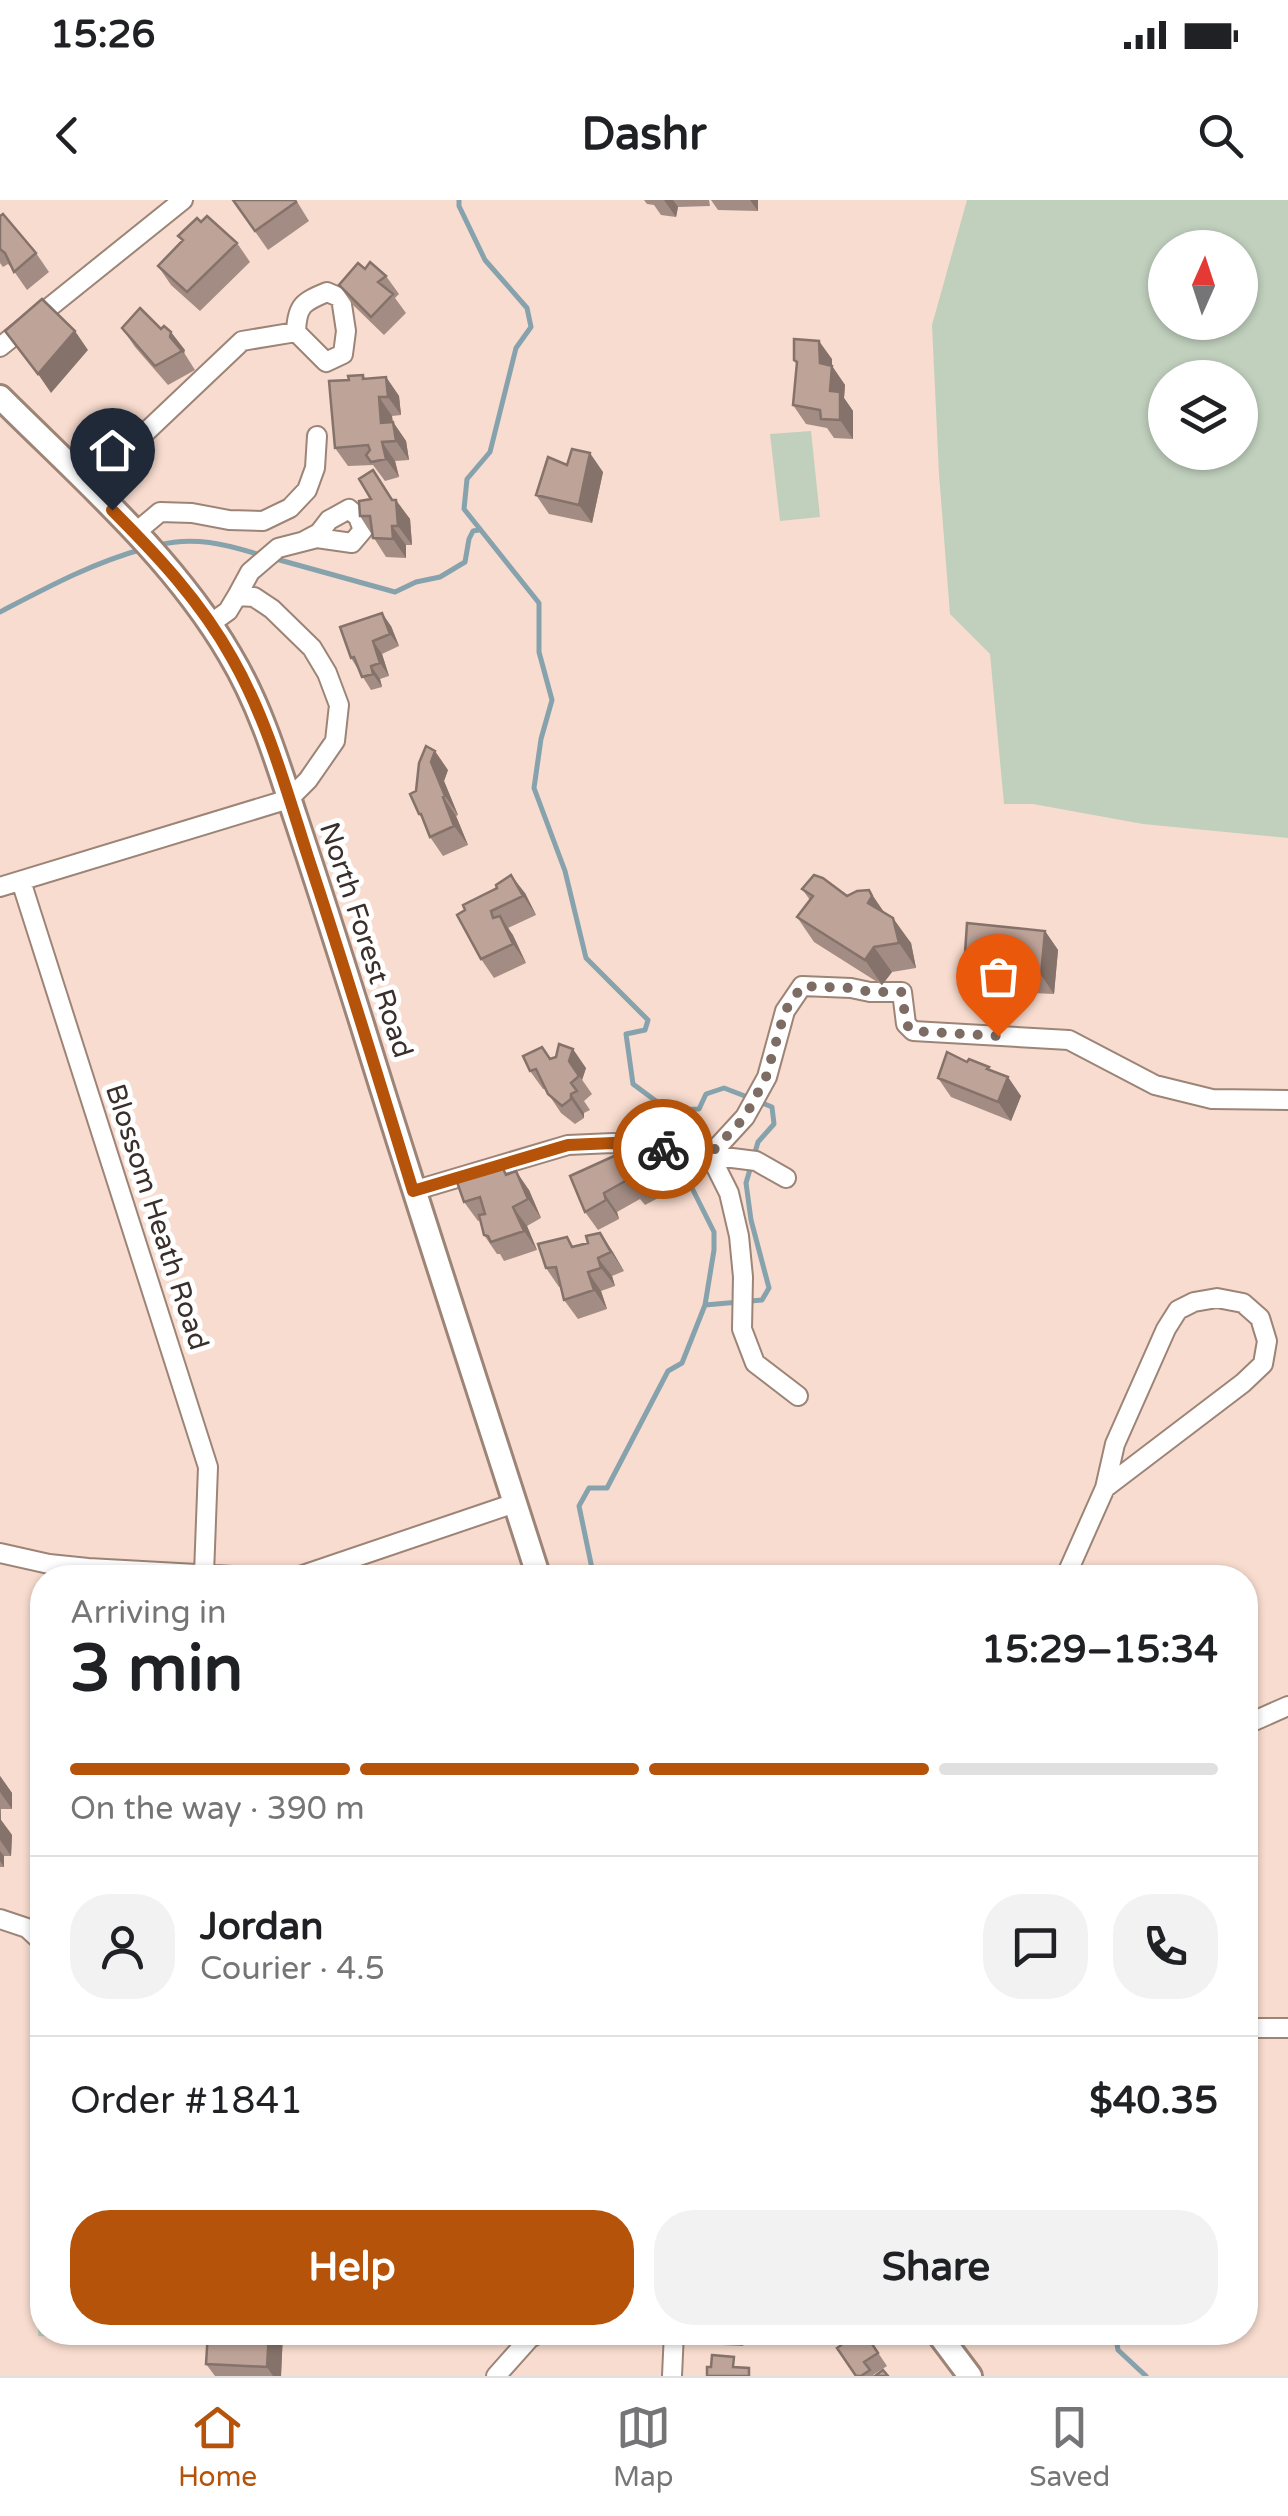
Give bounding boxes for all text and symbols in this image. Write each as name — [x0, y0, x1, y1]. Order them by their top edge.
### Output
text: 15:26 — [50, 12, 155, 58]
icon: back — [40, 108, 95, 163]
text: Dashr — [582, 108, 706, 162]
icon: search — [1193, 108, 1248, 163]
north arrow — [1148, 230, 1258, 340]
map controls — [1148, 230, 1258, 470]
button: layers — [1148, 360, 1258, 470]
pin — [70, 408, 155, 511]
icon: home — [85, 423, 140, 478]
street label: North Forest Road — [312, 818, 420, 1062]
pin — [956, 934, 1041, 1037]
icon: bag — [971, 949, 1026, 1004]
street label: Blossom Heath Road — [98, 1080, 216, 1354]
courier — [613, 1099, 713, 1199]
icon: bike — [636, 1122, 691, 1177]
text: Arriving in — [70, 1594, 227, 1632]
text: 15:29–15:34 — [981, 1627, 1218, 1673]
text: 3 min — [70, 1630, 243, 1709]
text: On the way · 390 m — [70, 1790, 365, 1828]
button: person — [70, 1894, 175, 1999]
button: chat — [983, 1894, 1088, 1999]
button: phone — [1113, 1894, 1218, 1999]
text: Jordan — [200, 1904, 323, 1950]
text: Courier · 4.5 — [200, 1950, 385, 1988]
text: Order #1841 — [70, 2078, 303, 2124]
text: $40.35 — [1089, 2078, 1218, 2124]
button: Help — [70, 2210, 634, 2325]
button: Share — [654, 2210, 1218, 2325]
tab: Home — [178, 2400, 257, 2494]
tab: Map — [613, 2400, 673, 2494]
tab: Saved — [1029, 2400, 1110, 2494]

